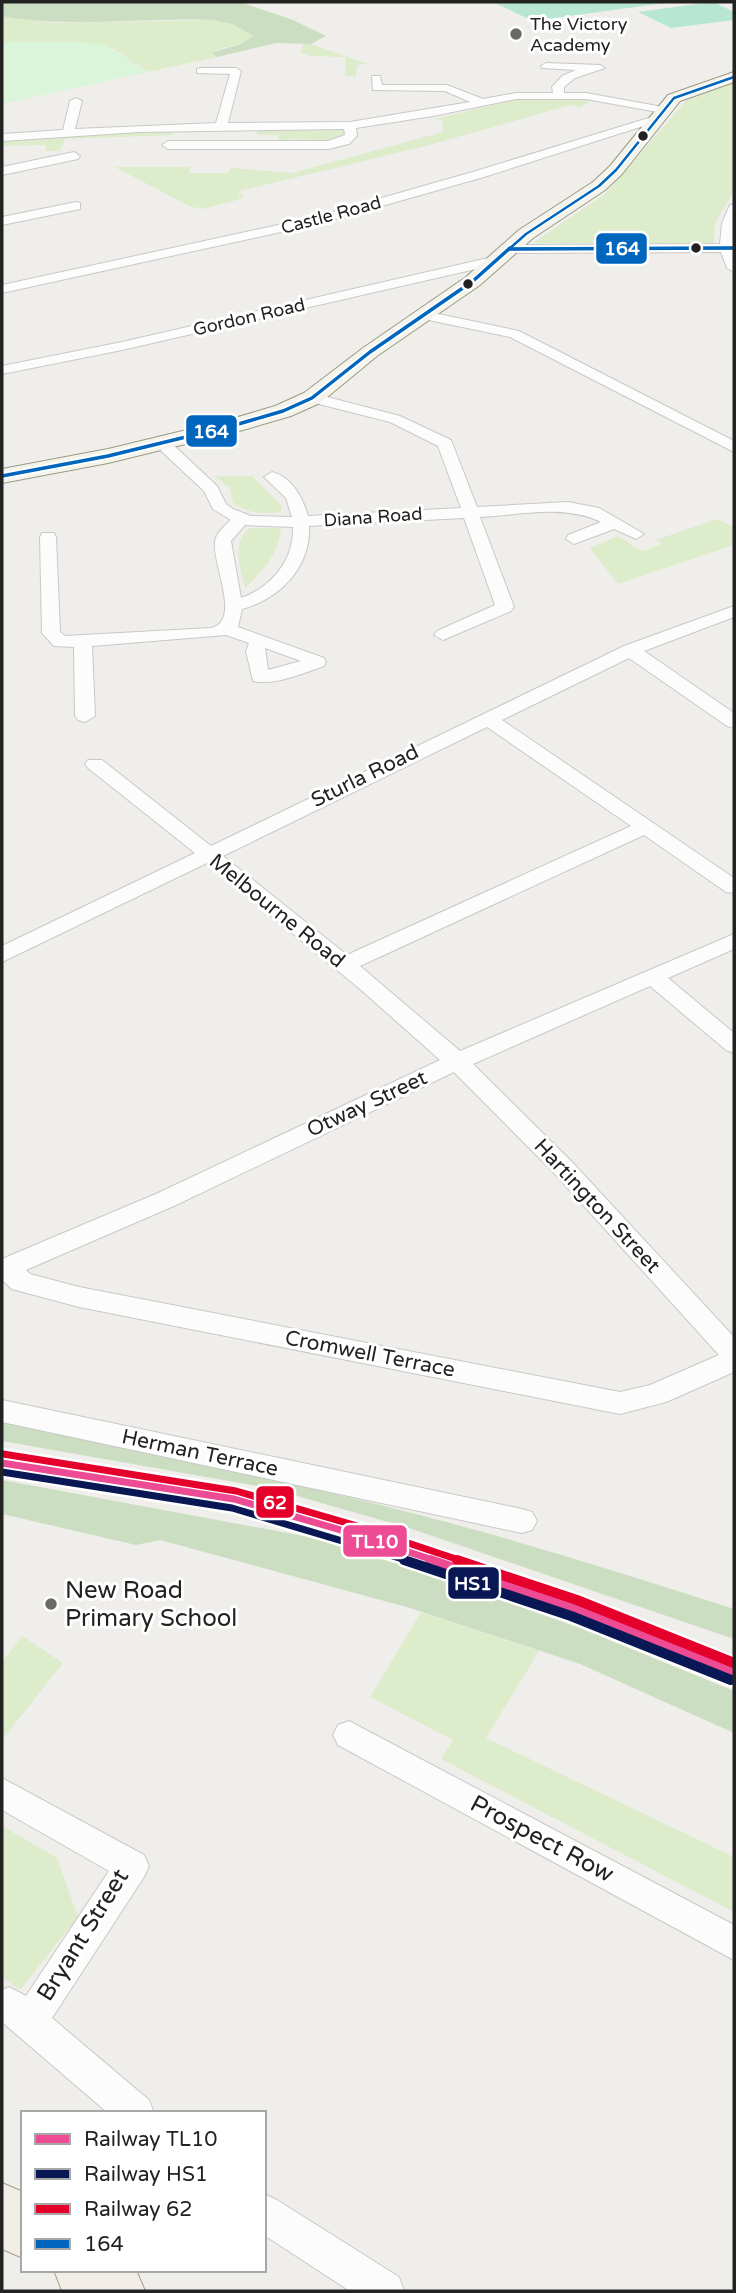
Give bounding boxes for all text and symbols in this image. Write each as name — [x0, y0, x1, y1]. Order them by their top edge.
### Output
place label: The Victory Academy — [530, 13, 628, 56]
marker: The Victory Academy — [508, 26, 524, 42]
unlabelled marker — [636, 129, 650, 143]
street label: Castle Road — [279, 191, 383, 239]
line badge: 164 — [595, 232, 648, 265]
text: 164 — [604, 238, 640, 260]
unlabelled marker — [689, 241, 703, 255]
unlabelled marker — [461, 277, 475, 291]
street label: Gordon Road — [191, 293, 307, 341]
line badge: 164 — [185, 414, 238, 448]
text: 164 — [193, 421, 229, 443]
street label: Diana Road — [323, 503, 423, 531]
street label: Sturla Road — [307, 739, 423, 813]
street label: Melbourne Road — [204, 849, 350, 973]
street label: Otway Street — [303, 1065, 431, 1143]
street label: Hartington Street — [529, 1134, 665, 1278]
street label: Cromwell Terrace — [283, 1325, 457, 1383]
street label: Herman Terrace — [120, 1424, 280, 1482]
line badge: 62 — [255, 1485, 295, 1519]
text: 62 — [263, 1492, 287, 1514]
line badge: TL10 — [342, 1524, 408, 1558]
text: TL10 — [351, 1531, 398, 1553]
line badge: HS1 — [447, 1566, 500, 1600]
text: HS1 — [454, 1573, 492, 1595]
place label: New Road Primary School — [65, 1576, 237, 1633]
marker: New Road Primary School — [43, 1596, 59, 1612]
street label: Prospect Row — [465, 1789, 619, 1889]
street label: Bryant Street — [31, 1864, 135, 2006]
legend — [21, 2111, 266, 2272]
text: Railway TL10 — [84, 2127, 217, 2152]
text: Railway HS1 — [84, 2162, 208, 2187]
text: Railway 62 — [84, 2197, 192, 2222]
text: 164 — [84, 2232, 124, 2257]

